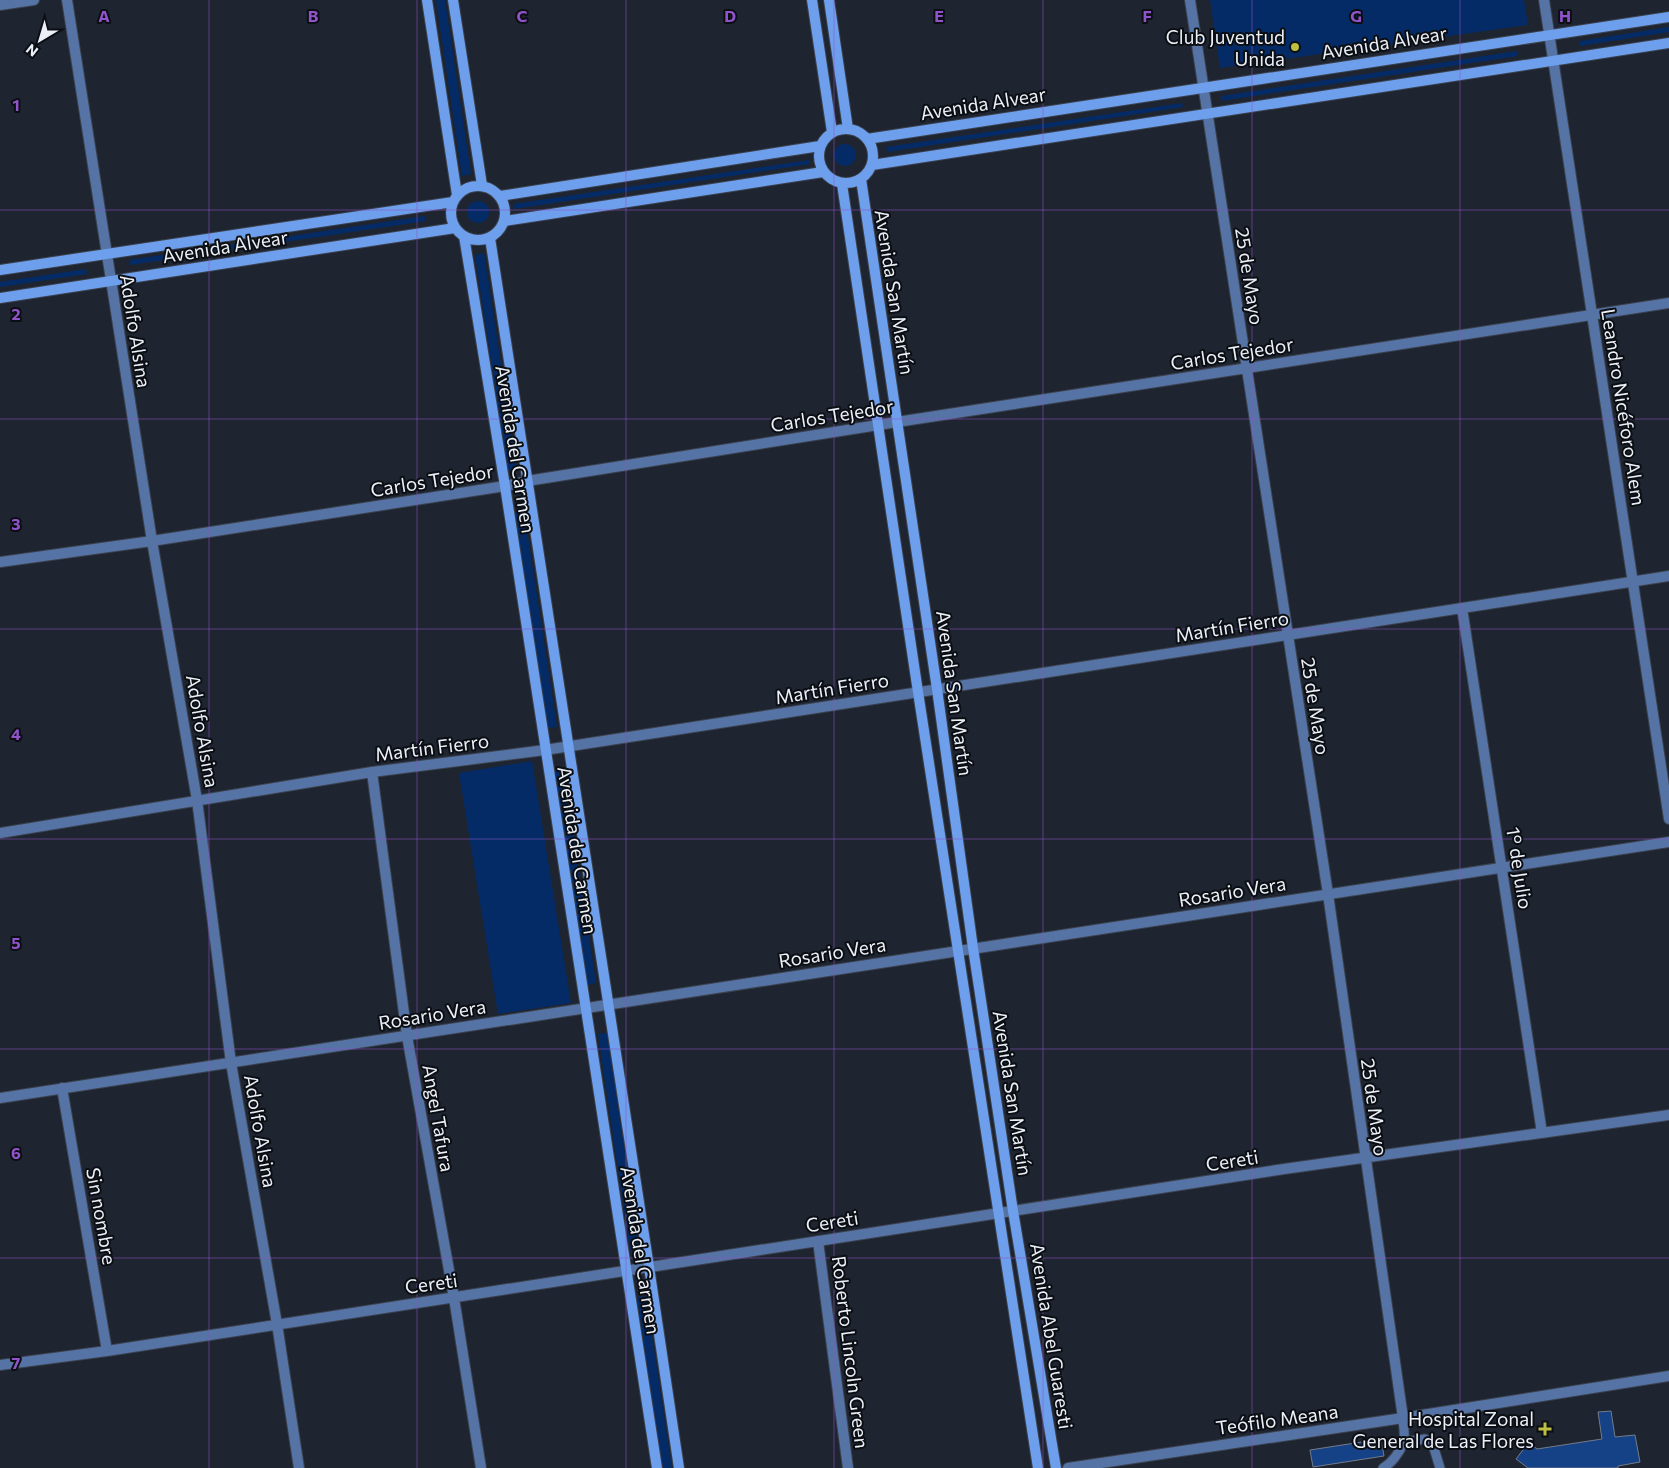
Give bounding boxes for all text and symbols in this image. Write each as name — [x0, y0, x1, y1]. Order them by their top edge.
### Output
text: A — [98, 6, 110, 25]
text: B — [308, 6, 319, 25]
text: C — [517, 6, 528, 25]
text: D — [724, 6, 736, 25]
text: E — [934, 6, 944, 25]
text: F — [1142, 6, 1152, 25]
text: G — [1350, 6, 1362, 25]
text: H — [1559, 6, 1571, 25]
north arrow — [15, 15, 65, 65]
street label: Avenida Alvear — [1319, 21, 1449, 63]
place label: Club Juventud Unida — [1166, 25, 1285, 70]
text: N — [22, 41, 41, 61]
marker: Club Juventud Unida — [1289, 41, 1301, 53]
street label: Avenida Alvear — [918, 82, 1048, 124]
text: 1 — [12, 95, 20, 114]
street label: Avenida San Martín — [871, 208, 919, 376]
street label: Avenida Alvear — [160, 225, 290, 267]
street label: 25 de Mayo — [1231, 226, 1269, 326]
street label: Adolfo Alsina — [116, 273, 156, 389]
text: 2 — [11, 304, 21, 323]
street label: Leandro Nicéforo Alem — [1597, 307, 1651, 507]
street label: Carlos Tejedor — [1169, 332, 1296, 374]
street label: Avenida del Carmen — [491, 363, 541, 535]
street label: Carlos Tejedor — [769, 394, 896, 436]
street label: Carlos Tejedor — [369, 459, 496, 501]
text: 3 — [11, 514, 21, 533]
street label: Martín Fierro — [1174, 606, 1290, 646]
street label: Avenida San Martín — [932, 609, 978, 777]
street label: 25 de Mayo — [1297, 656, 1335, 756]
street label: Martín Fierro — [774, 668, 890, 708]
street label: Adolfo Alsina — [182, 673, 224, 789]
text: 4 — [11, 724, 21, 743]
street label: Martín Fierro — [374, 729, 490, 765]
street label: Avenida del Carmen — [553, 764, 603, 936]
street label: 1° de Julio — [1502, 825, 1538, 911]
street label: Rosario Vera — [1177, 871, 1287, 911]
street label: Rosario Vera — [777, 932, 887, 972]
text: 5 — [11, 933, 21, 952]
street label: Rosario Vera — [377, 994, 487, 1034]
street label: Avenida San Martín — [989, 1009, 1037, 1177]
street label: 25 de Mayo — [1357, 1057, 1393, 1157]
street label: Angel Tafura — [418, 1063, 460, 1173]
street label: Adolfo Alsina — [240, 1073, 282, 1189]
text: 6 — [11, 1143, 21, 1162]
street label: Cereti — [1204, 1145, 1260, 1175]
street label: Avenida del Carmen — [616, 1164, 666, 1336]
street label: Sin nombre — [82, 1166, 122, 1266]
street label: Cereti — [804, 1206, 860, 1236]
street label: Avenida Abel Guaresti — [1026, 1241, 1078, 1431]
street label: Roberto Lincoln Green — [828, 1254, 874, 1450]
street label: Cereti — [403, 1268, 459, 1298]
text: 7 — [12, 1353, 21, 1372]
street label: Teófilo Meana — [1214, 1399, 1340, 1439]
place label: Hospital Zonal General de Las Flores — [1353, 1407, 1534, 1452]
marker: Hospital Zonal General de Las Flores — [1538, 1422, 1552, 1436]

